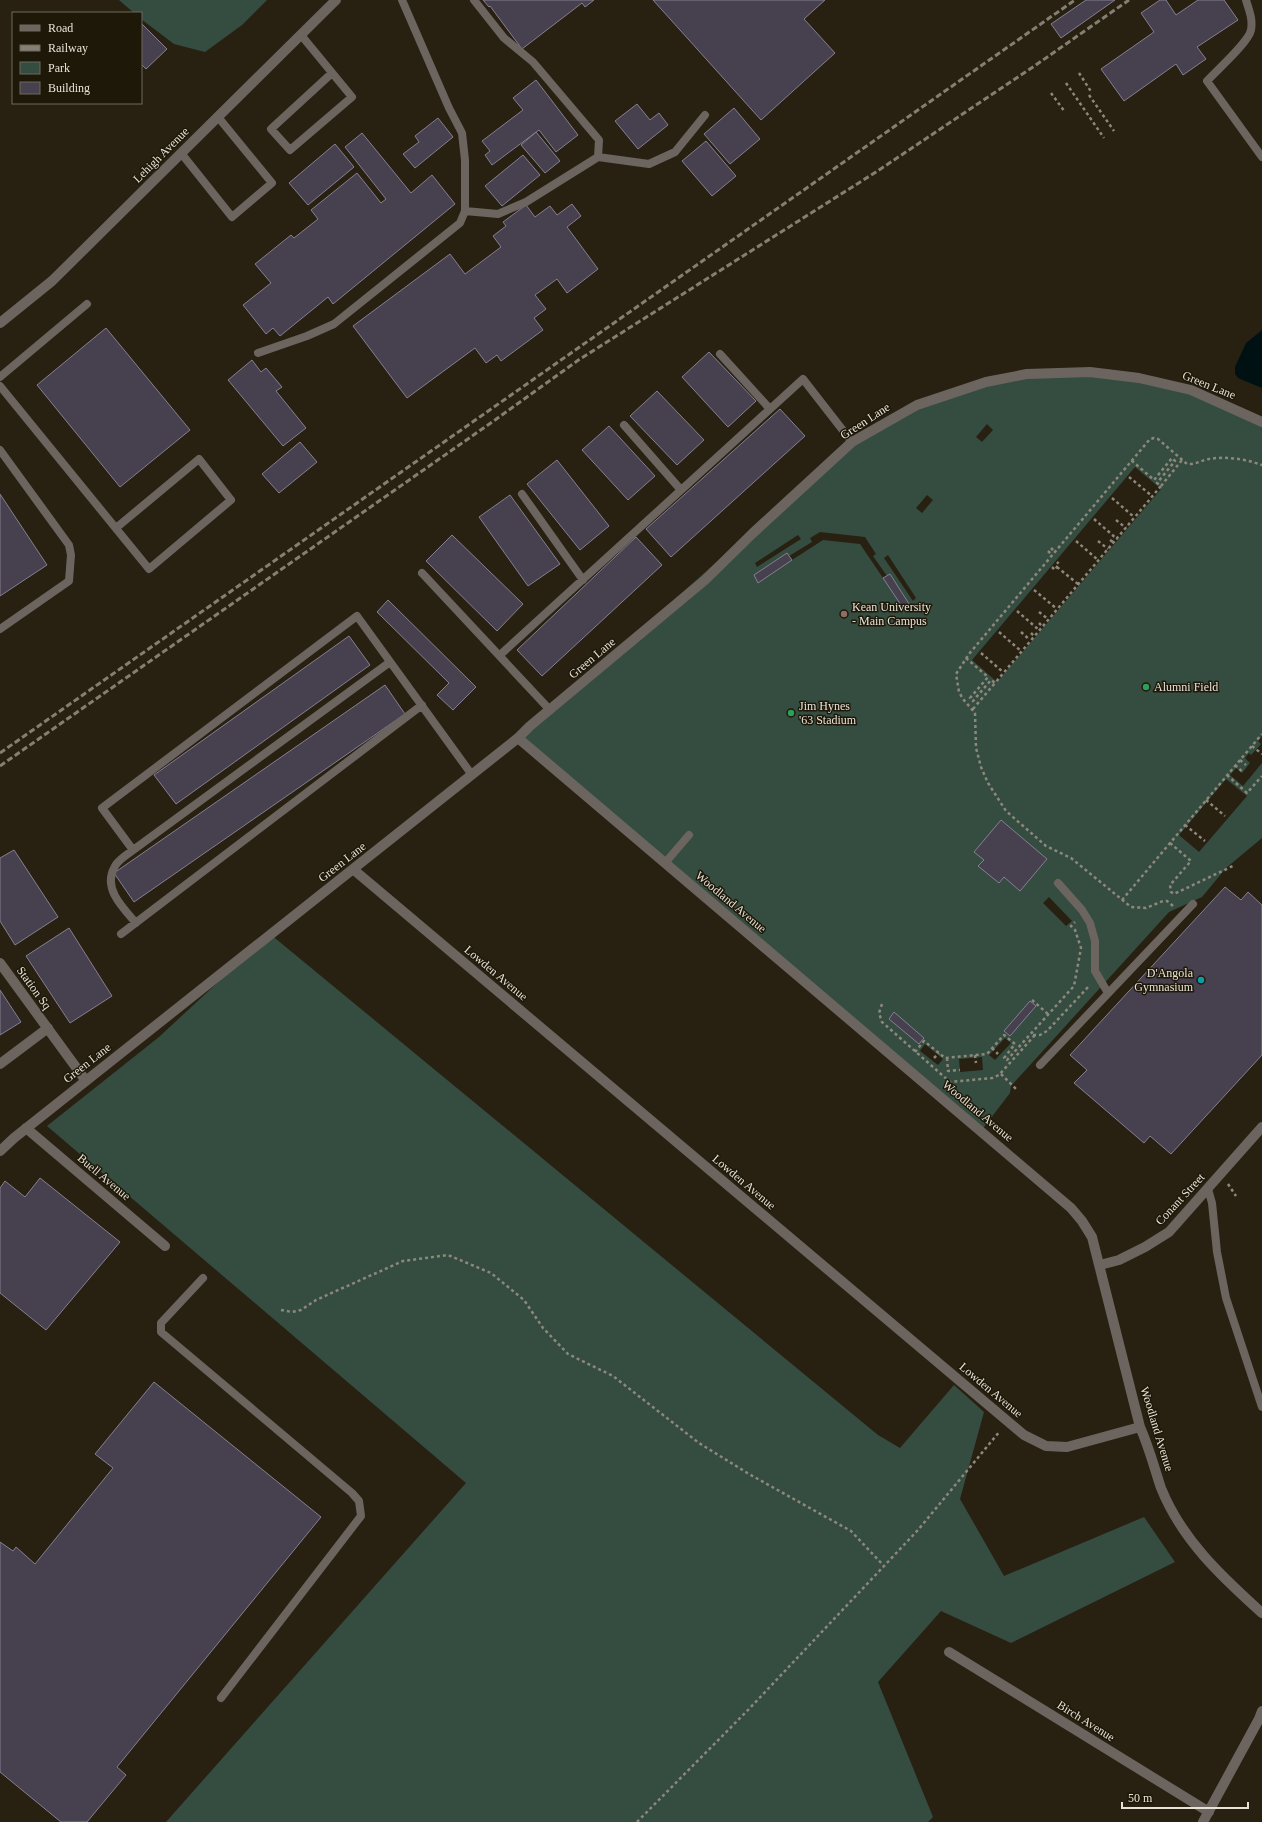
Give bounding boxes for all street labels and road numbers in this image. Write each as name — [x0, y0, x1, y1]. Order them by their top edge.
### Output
street label: Lehigh Avenue — [130, 124, 192, 186]
street label: Green Lane — [1180, 368, 1238, 402]
street label: Green Lane — [838, 400, 892, 442]
street label: Green Lane — [566, 635, 618, 681]
street label: Green Lane — [316, 839, 368, 885]
street label: Woodland Avenue — [693, 868, 769, 936]
street label: Lowden Avenue — [462, 943, 530, 1003]
street label: Station Sq — [14, 964, 54, 1012]
street label: Green Lane — [61, 1040, 113, 1086]
street label: Woodland Avenue — [940, 1077, 1016, 1145]
street label: Buell Avenue — [75, 1151, 133, 1203]
street label: Lowden Avenue — [710, 1152, 778, 1212]
street label: Conant Street — [1152, 1170, 1208, 1228]
street label: Lowden Avenue — [957, 1360, 1025, 1420]
street label: Woodland Avenue — [1137, 1385, 1177, 1473]
street label: Birch Avenue — [1055, 1698, 1117, 1744]

